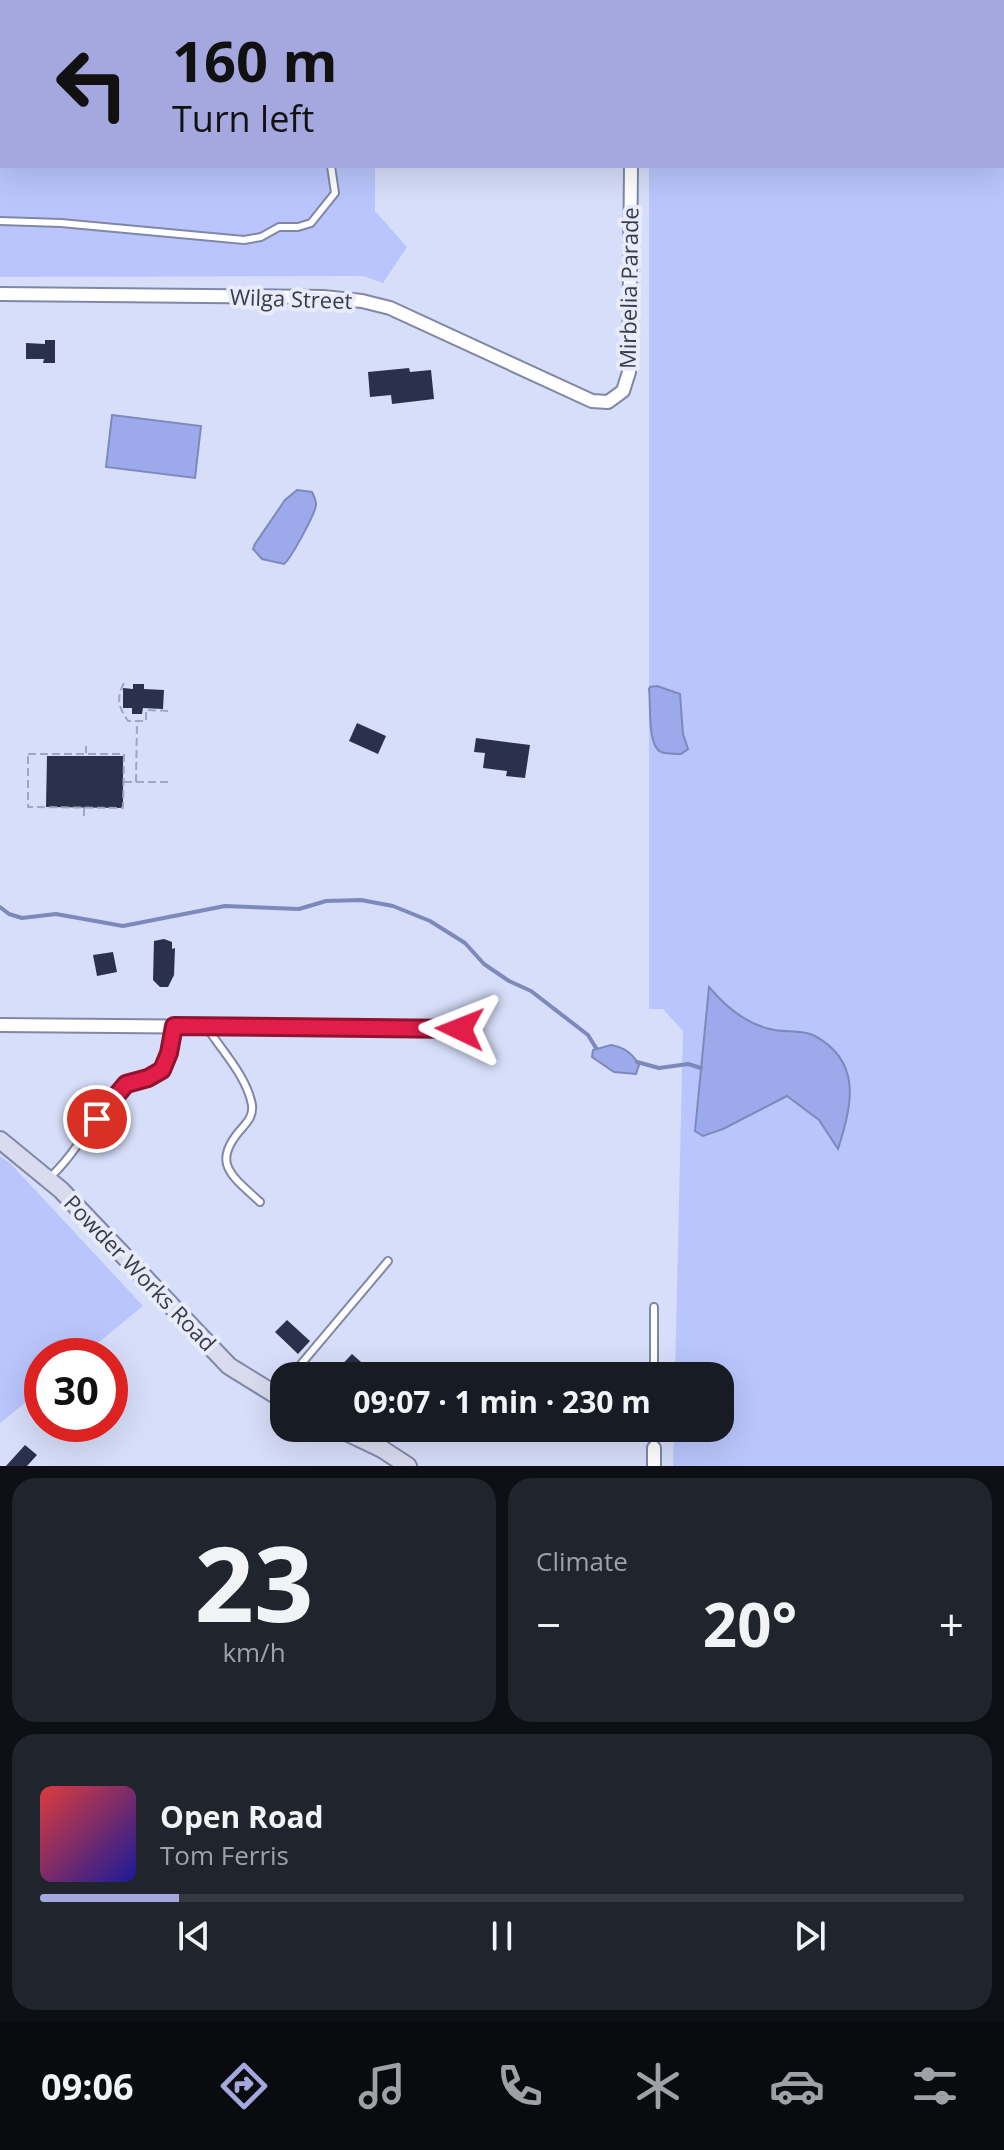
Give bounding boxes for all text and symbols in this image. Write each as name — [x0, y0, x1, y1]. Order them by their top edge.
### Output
text: 160 m — [172, 22, 338, 98]
icon: left — [40, 32, 144, 136]
text: Turn left — [172, 94, 314, 143]
street label: Mirbelia Parade — [612, 207, 644, 369]
street label: Wilga Street — [229, 281, 353, 315]
position arrow — [418, 987, 502, 1071]
pin — [63, 1085, 131, 1153]
icon: arrive — [75, 1097, 119, 1141]
street label: Powder Works Road — [58, 1187, 223, 1357]
speed limit sign: 30 — [24, 1338, 128, 1442]
text: 09:07 · 1 min · 230 m — [353, 1381, 651, 1422]
text: 23 — [195, 1511, 313, 1652]
text: Climate — [536, 1543, 628, 1579]
text: 20° — [703, 1583, 797, 1665]
text: − — [536, 1594, 561, 1654]
text: + — [939, 1594, 964, 1654]
text: km/h — [222, 1634, 286, 1670]
text: Open Road — [160, 1796, 324, 1837]
text: Tom Ferris — [160, 1837, 289, 1873]
icon: previous — [172, 1914, 216, 1958]
icon: pause — [480, 1914, 524, 1958]
icon: next — [788, 1914, 832, 1958]
icon: directions — [216, 2058, 272, 2114]
icon: music — [354, 2058, 410, 2114]
icon: phone — [492, 2058, 548, 2114]
icon: climate — [630, 2058, 686, 2114]
icon: car — [769, 2058, 825, 2114]
icon: filters — [907, 2058, 963, 2114]
text: 09:06 — [41, 2062, 134, 2111]

